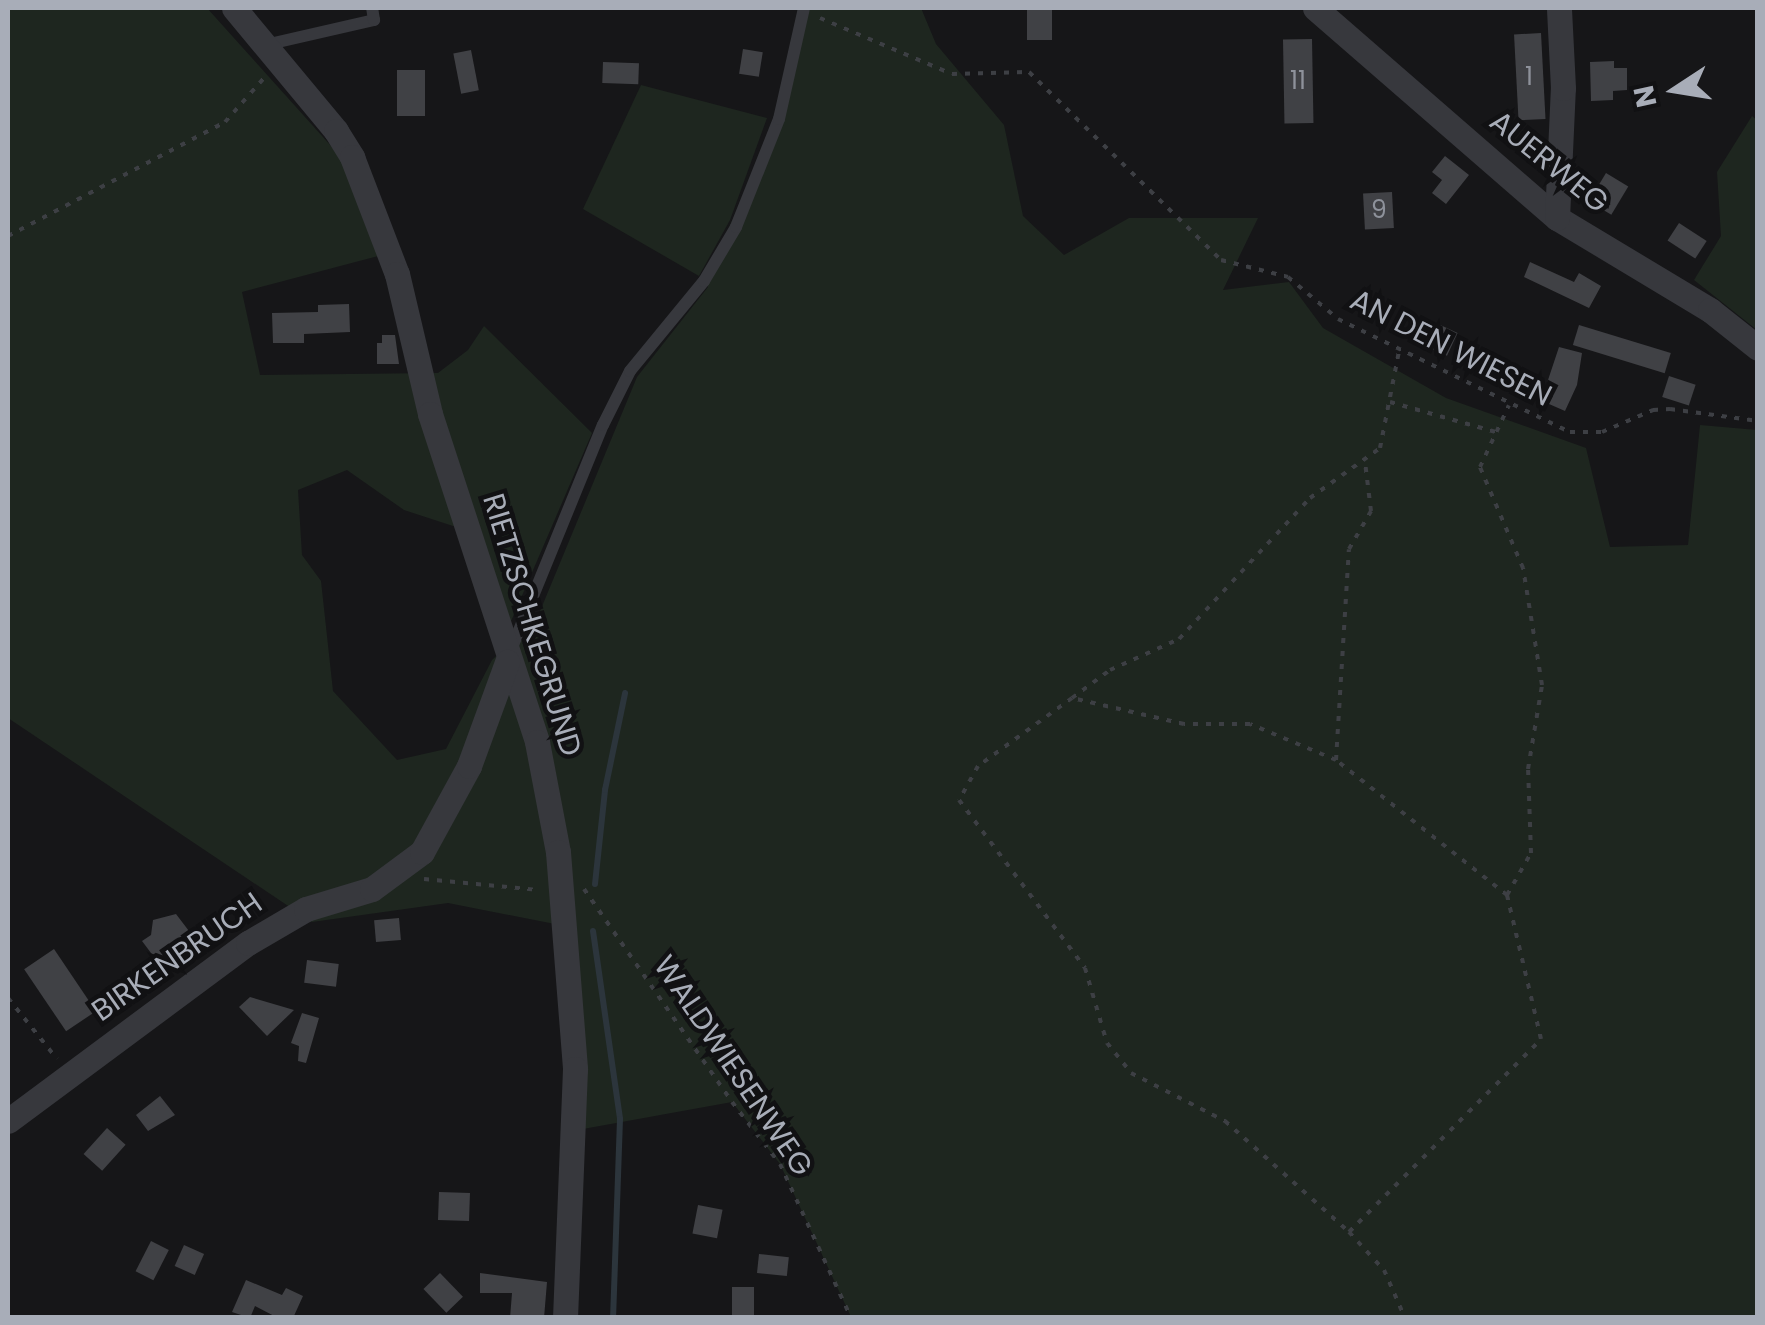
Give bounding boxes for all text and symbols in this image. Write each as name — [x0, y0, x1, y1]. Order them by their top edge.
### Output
north arrow — [1625, 40, 1725, 140]
house number: 1 — [1525, 62, 1533, 92]
house number: 11 — [1290, 66, 1306, 96]
text: N — [1624, 82, 1666, 111]
street label: AUERWEG — [1482, 103, 1616, 221]
house number: 9 — [1371, 195, 1387, 225]
street label: AN DEN WIESEN — [1344, 282, 1558, 414]
street label: RIETZSCHKEGRUND — [475, 489, 589, 761]
street label: BIRKENBRUCH — [85, 885, 269, 1029]
street label: WALDWIESENWEG — [646, 949, 820, 1183]

